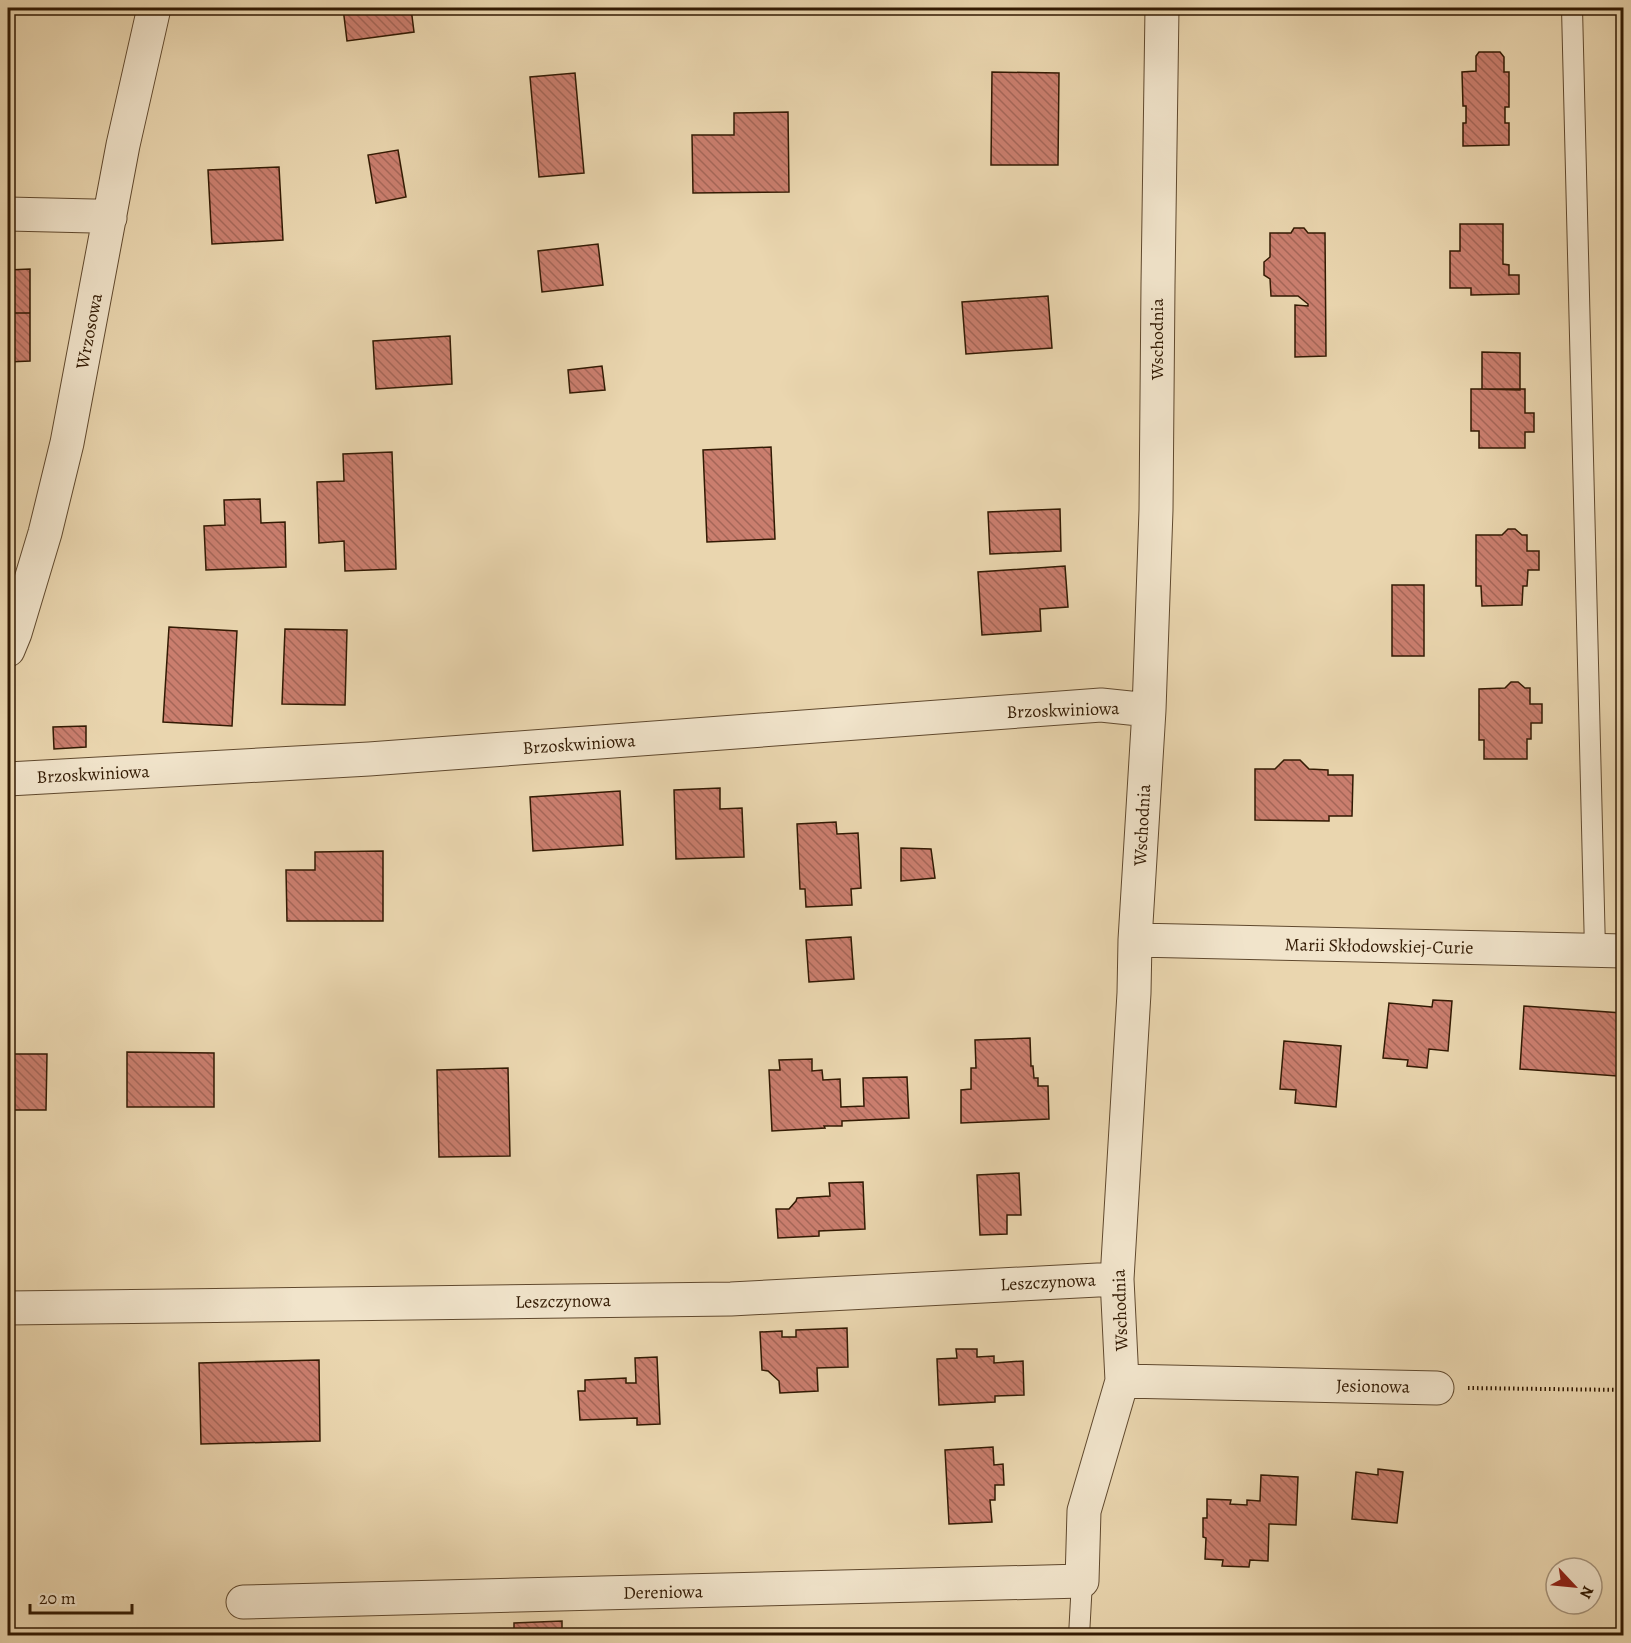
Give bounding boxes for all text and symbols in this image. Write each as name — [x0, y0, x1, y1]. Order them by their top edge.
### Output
street label: Wrzosowa — [70, 290, 108, 372]
street label: Wschodnia — [1145, 297, 1169, 381]
street label: Brzoskwiniowa — [1006, 696, 1121, 724]
street label: Brzoskwiniowa — [522, 728, 637, 760]
street label: Brzoskwiniowa — [36, 759, 151, 789]
street label: Wschodnia — [1128, 783, 1156, 868]
street label: Marii Skłodowskiej-Curie — [1284, 932, 1474, 960]
street label: Leszczynowa — [999, 1267, 1097, 1296]
street label: Wschodnia — [1107, 1268, 1133, 1352]
street label: Leszczynowa — [515, 1288, 612, 1314]
street label: Jesionowa — [1336, 1373, 1411, 1399]
north arrow — [1544, 1556, 1604, 1616]
scale bar — [30, 1577, 132, 1615]
street label: Dereniowa — [623, 1579, 704, 1605]
text: N — [1574, 1582, 1599, 1603]
text: 20 m — [39, 1586, 76, 1610]

